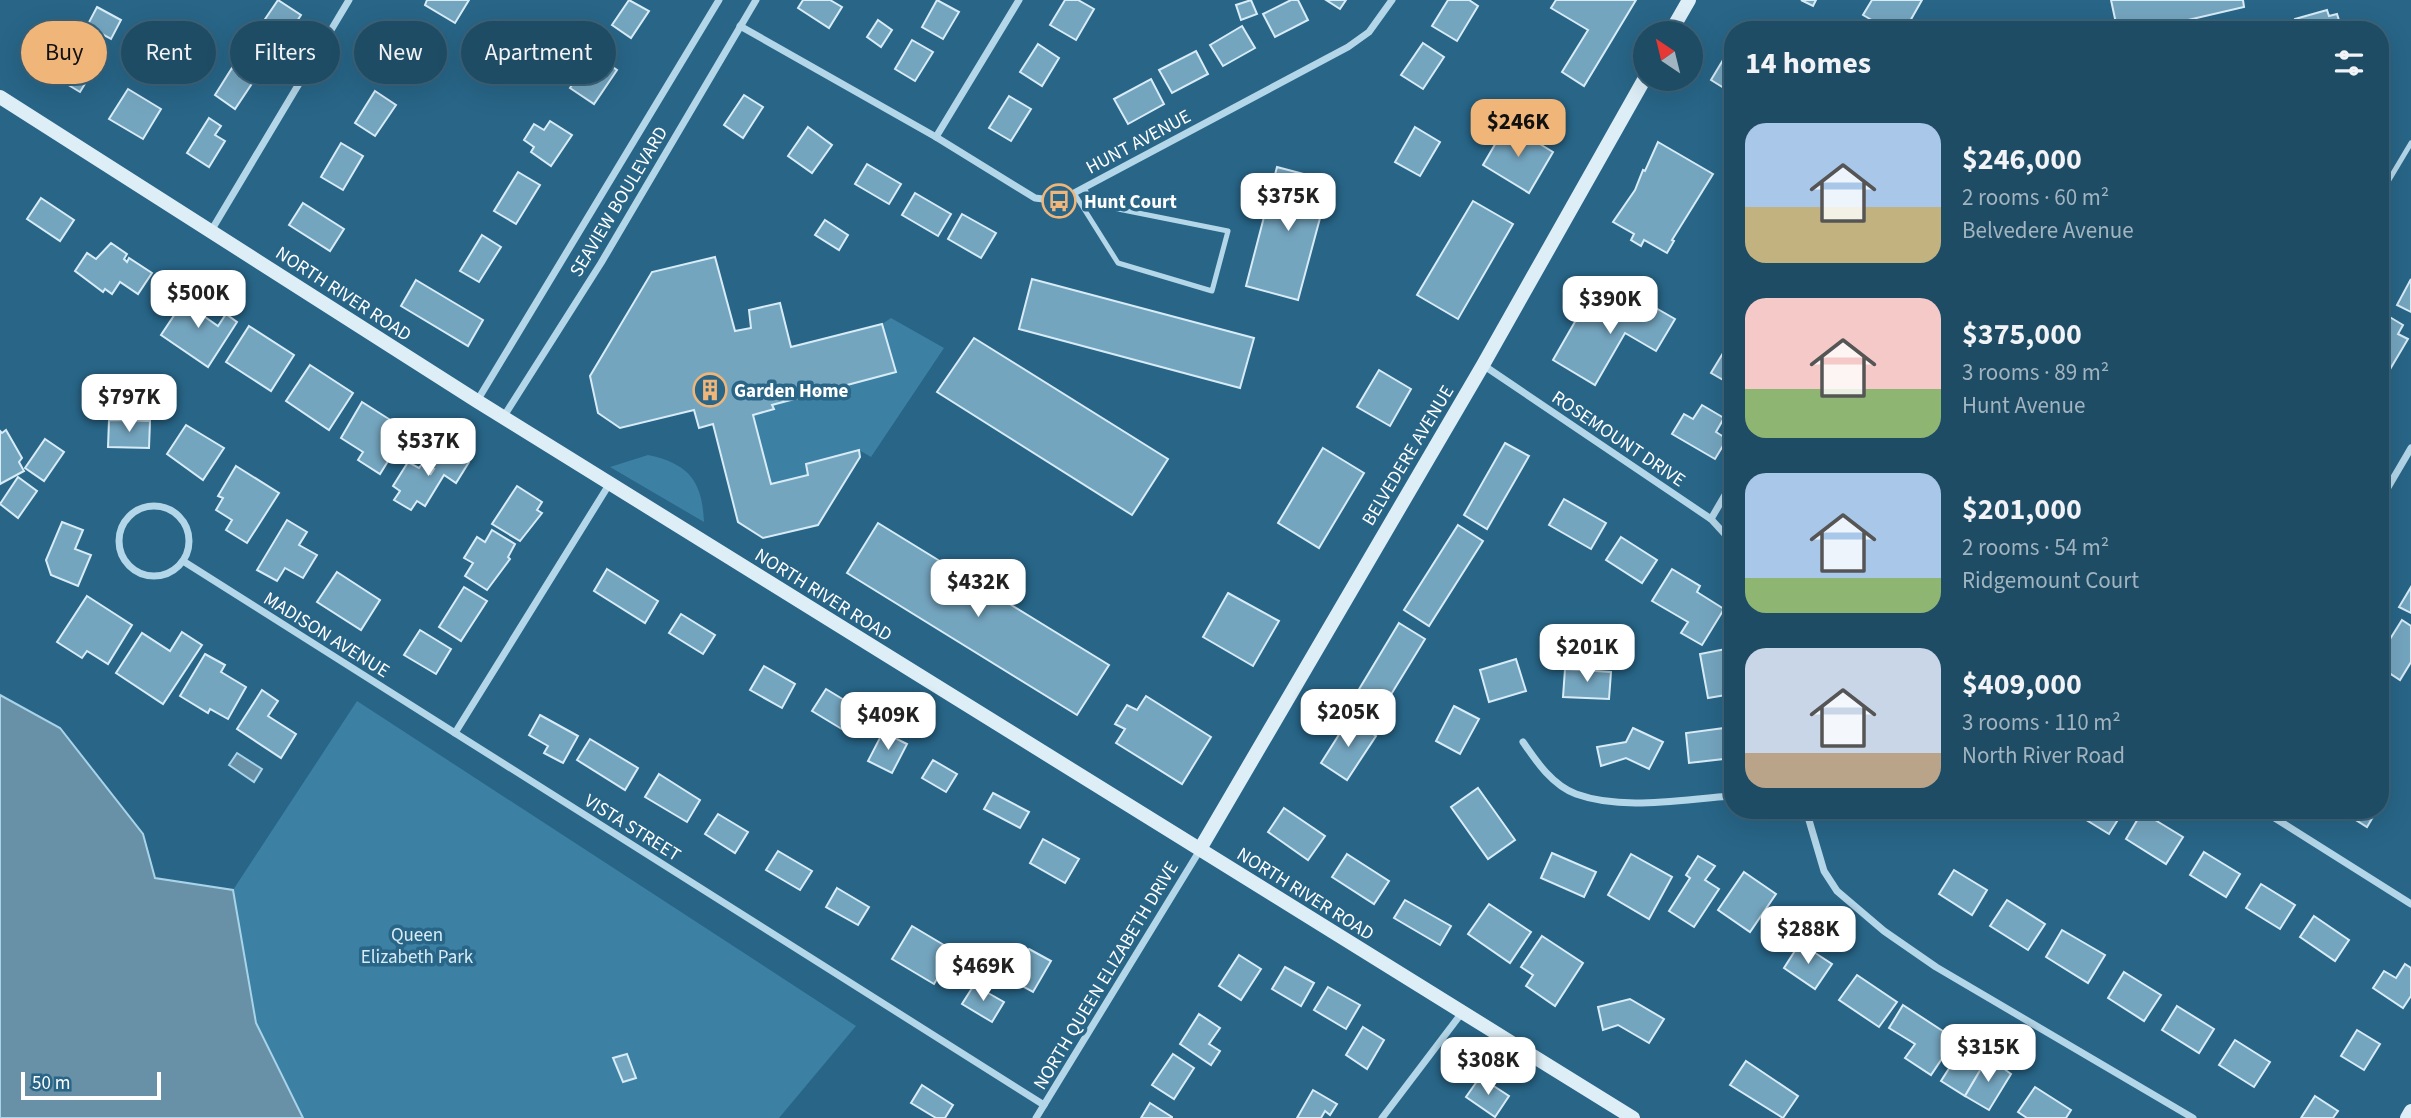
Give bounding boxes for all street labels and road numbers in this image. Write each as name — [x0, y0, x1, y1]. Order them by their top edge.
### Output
street label: HUNT AVENUE — [1081, 103, 1196, 181]
street label: SEAVIEW BOULEVARD — [564, 121, 675, 282]
street label: NORTH RIVER ROAD — [270, 240, 416, 348]
street label: BELVEDERE AVENUE — [1356, 380, 1461, 531]
street label: ROSEMOUNT DRIVE — [1546, 384, 1690, 494]
street label: NORTH RIVER ROAD — [749, 542, 897, 648]
street label: MADISON AVENUE — [258, 586, 394, 685]
street label: VISTA STREET — [579, 788, 686, 869]
street label: NORTH RIVER ROAD — [1231, 841, 1379, 947]
street label: NORTH QUEEN ELIZABETH DRIVE — [1027, 856, 1185, 1095]

